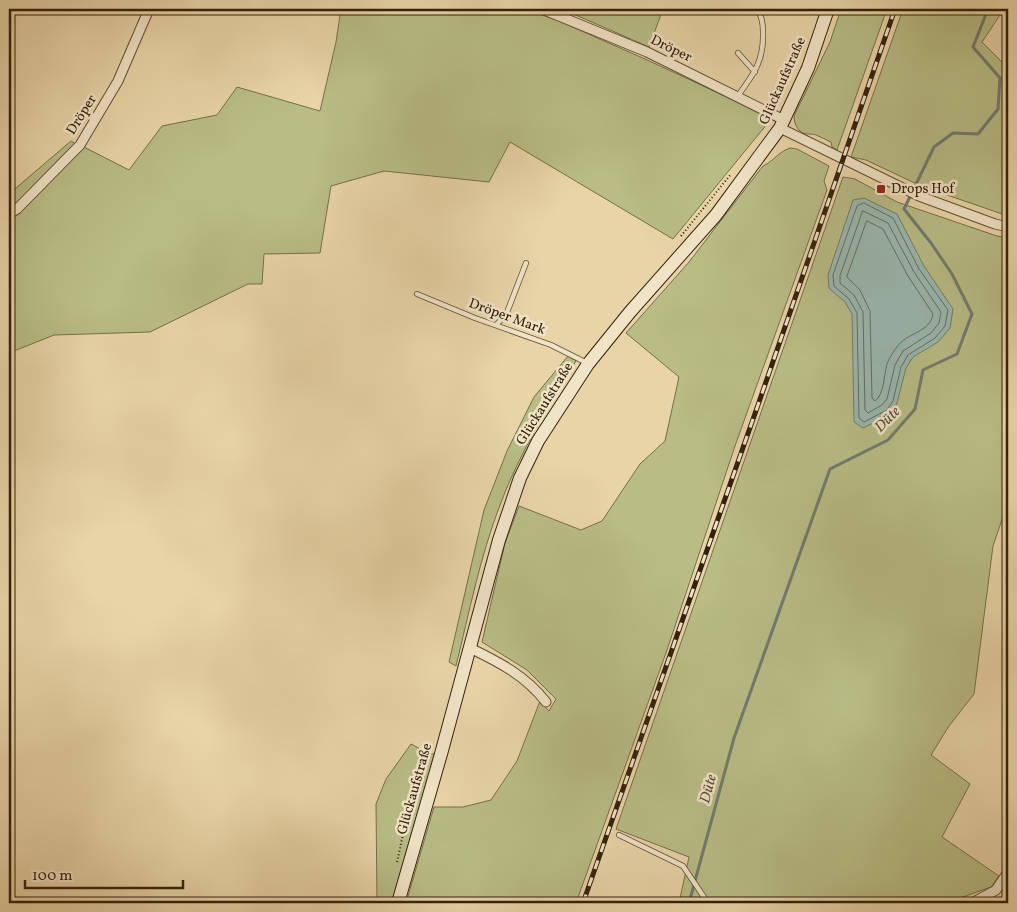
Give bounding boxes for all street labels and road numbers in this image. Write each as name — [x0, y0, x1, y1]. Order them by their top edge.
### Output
street label: Dröper — [647, 31, 695, 67]
street label: Glückaufstraße — [755, 34, 811, 128]
street label: Dröper — [62, 91, 102, 139]
street label: Dröper Mark — [466, 294, 548, 340]
street label: Glückaufstraße — [512, 359, 578, 449]
street label: Glückaufstraße — [393, 741, 437, 837]

